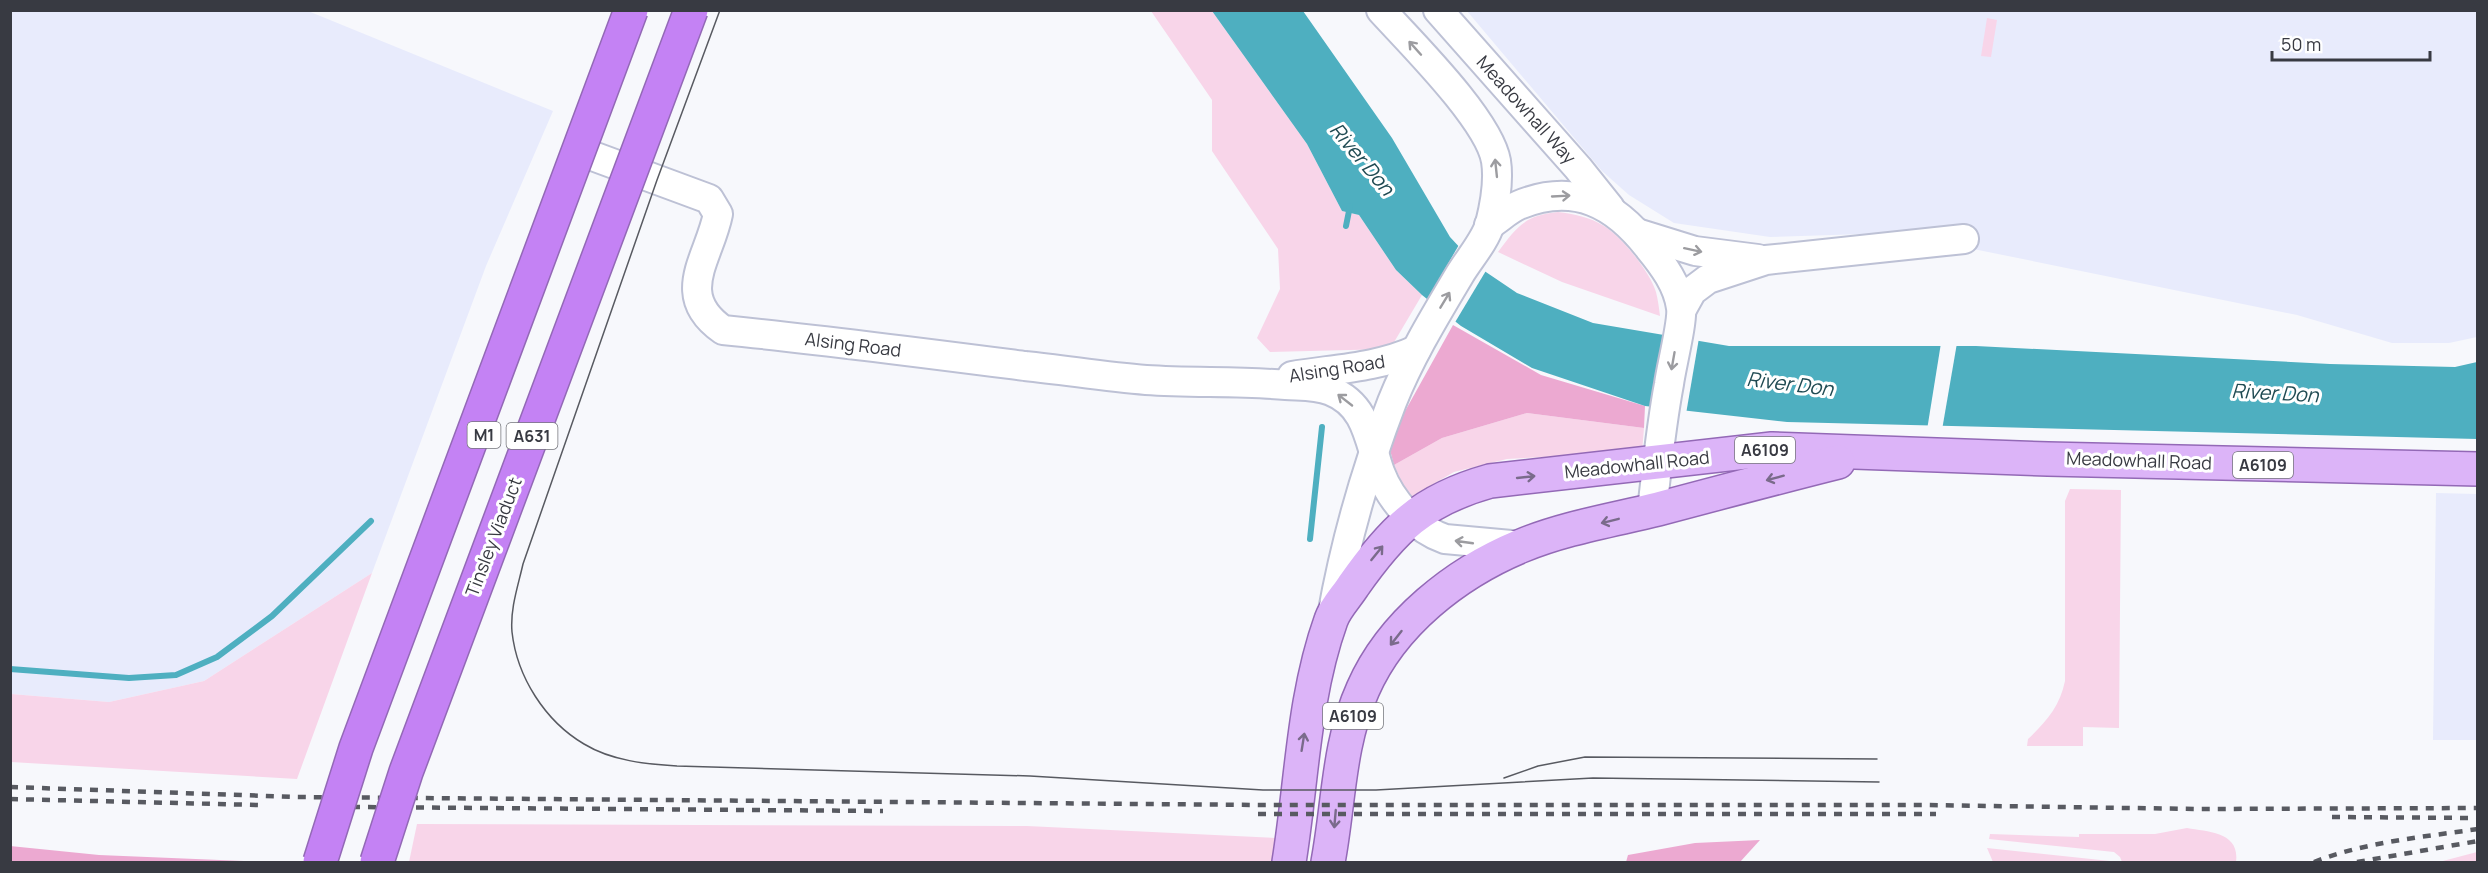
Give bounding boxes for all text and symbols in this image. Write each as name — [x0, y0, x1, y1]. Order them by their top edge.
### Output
scale bar — [2272, 24, 2430, 62]
text: 50 m — [2281, 32, 2321, 56]
one-way arrow — [1408, 41, 1422, 56]
street label: Meadowhall Way — [1472, 50, 1582, 169]
water label: River Don — [1324, 117, 1401, 202]
one-way arrow — [1490, 158, 1501, 178]
one-way arrow — [1551, 191, 1571, 202]
one-way arrow — [1683, 245, 1703, 256]
one-way arrow — [1440, 291, 1452, 308]
street label: Alsing Road — [804, 326, 903, 362]
street label: Alsing Road — [1287, 349, 1387, 387]
one-way arrow — [1667, 351, 1678, 371]
water label: River Don — [1745, 365, 1836, 402]
water label: River Don — [2231, 377, 2320, 408]
one-way arrow — [1337, 394, 1353, 407]
road number: M1 — [468, 422, 500, 448]
road number: A631 — [506, 423, 558, 449]
road number: A6109 — [1735, 437, 1795, 463]
street label: Meadowhall Road — [1563, 444, 1711, 484]
street label: Meadowhall Road — [2066, 445, 2212, 475]
road number: A6109 — [2233, 452, 2293, 478]
one-way arrow — [1516, 471, 1535, 482]
one-way arrow — [1766, 473, 1785, 485]
street label: Tinsley Viaduct — [459, 474, 527, 600]
one-way arrow — [1601, 516, 1620, 527]
one-way arrow — [1454, 536, 1474, 547]
one-way arrow — [1371, 546, 1384, 562]
one-way arrow — [1389, 630, 1403, 645]
road number: A6109 — [1323, 703, 1383, 729]
one-way arrow — [1298, 733, 1309, 752]
one-way arrow — [1329, 809, 1340, 829]

